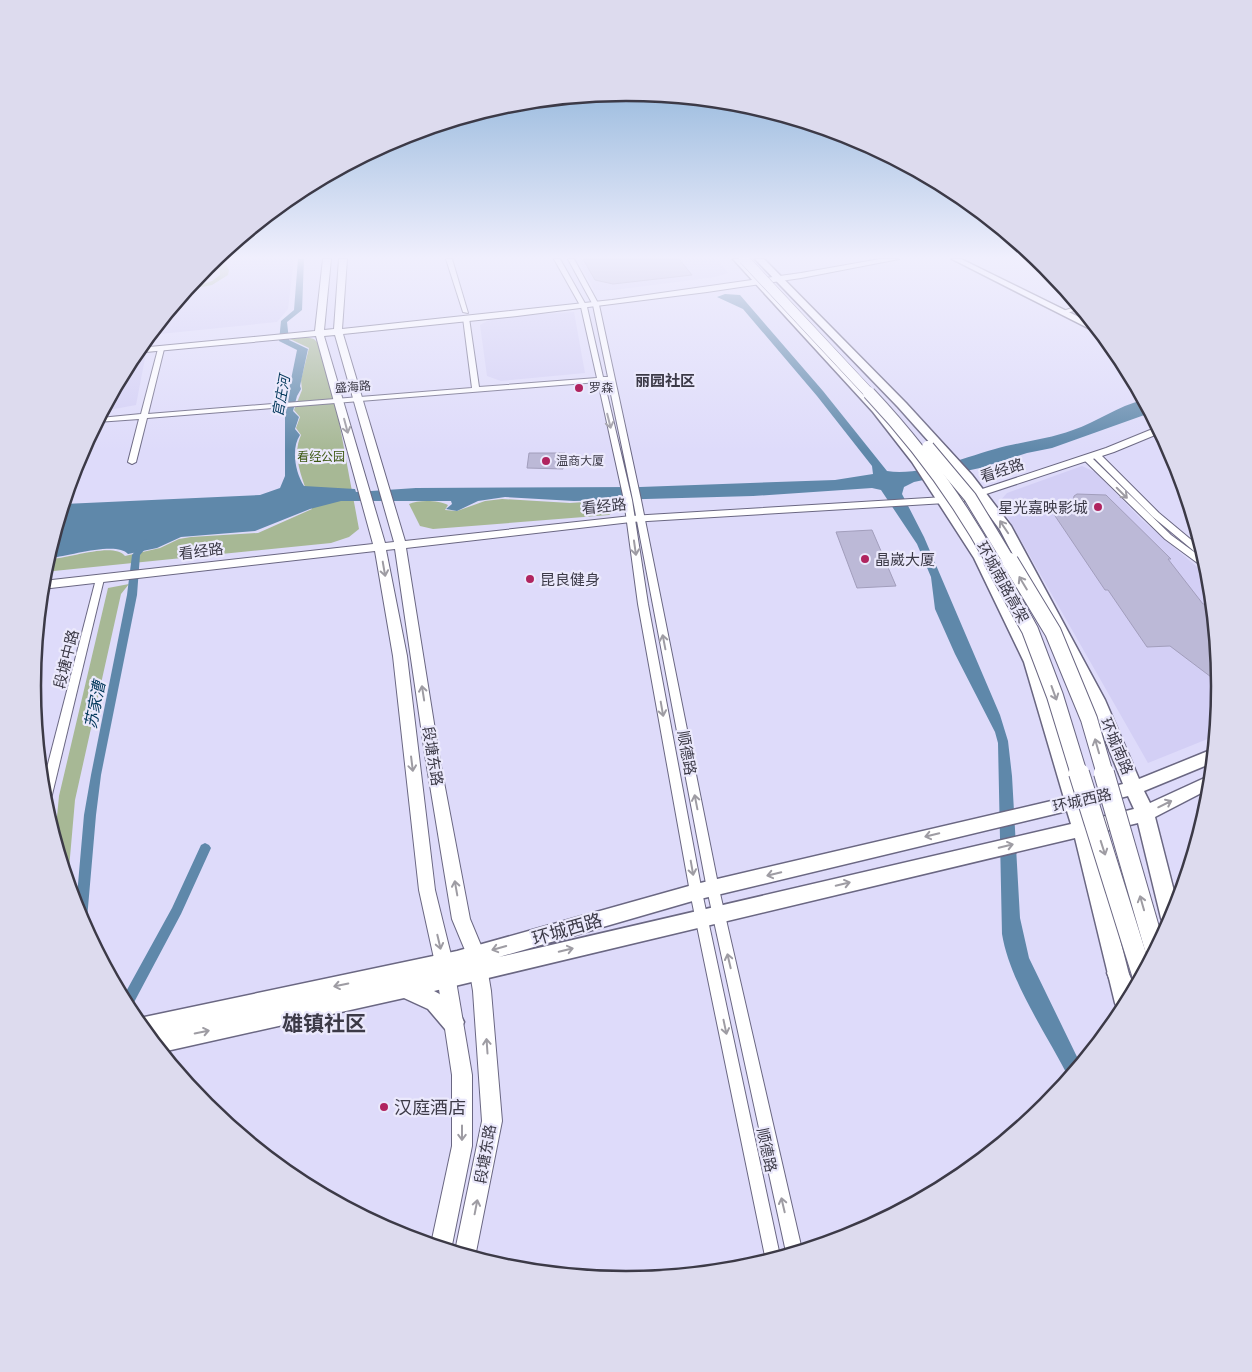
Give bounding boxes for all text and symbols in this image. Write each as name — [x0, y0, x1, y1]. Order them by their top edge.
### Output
water label: 官庄河 — [268, 371, 294, 418]
district label: 丽园社区 — [635, 371, 695, 390]
street label: 盛海路 — [334, 378, 372, 396]
place label: 罗森 — [589, 380, 613, 396]
marker: 罗森 — [573, 382, 585, 394]
one-way arrow — [605, 412, 614, 428]
one-way arrow — [342, 418, 352, 434]
park label: 看经公园 — [297, 449, 345, 465]
place label: 温商大厦 — [556, 453, 604, 469]
street label: 看经路 — [978, 454, 1026, 486]
marker: 温商大厦 — [540, 455, 552, 467]
one-way arrow — [1116, 486, 1128, 499]
street label: 看经路 — [581, 494, 627, 518]
place label: 星光嘉映影城 — [998, 498, 1088, 517]
marker: 星光嘉映影城 — [1092, 501, 1104, 513]
one-way arrow — [999, 520, 1009, 534]
street label: 环城南路高架 — [973, 538, 1033, 626]
street label: 看经路 — [178, 539, 224, 563]
one-way arrow — [630, 540, 640, 556]
place label: 晶崴大厦 — [875, 550, 935, 569]
marker: 晶崴大厦 — [859, 553, 871, 565]
one-way arrow — [380, 560, 390, 576]
place label: 昆良健身 — [540, 570, 600, 589]
marker: 昆良健身 — [524, 573, 536, 585]
one-way arrow — [1017, 577, 1027, 591]
street label: 段塘中路 — [50, 628, 82, 690]
one-way arrow — [659, 635, 668, 651]
water label: 苏家漕 — [80, 677, 110, 731]
one-way arrow — [417, 685, 427, 701]
one-way arrow — [1050, 685, 1059, 700]
one-way arrow — [658, 700, 668, 716]
street label: 环城南路 — [1097, 715, 1137, 777]
street label: 段塘东路 — [419, 725, 447, 787]
street label: 顺德路 — [674, 729, 700, 777]
one-way arrow — [1091, 739, 1101, 755]
one-way arrow — [407, 756, 417, 772]
street label: 环城西路 — [1051, 784, 1113, 816]
one-way arrow — [690, 794, 700, 810]
one-way arrow — [1157, 799, 1172, 809]
one-way arrow — [925, 831, 941, 840]
one-way arrow — [1099, 840, 1109, 856]
one-way arrow — [997, 841, 1013, 850]
one-way arrow — [687, 860, 697, 876]
one-way arrow — [767, 870, 783, 879]
one-way arrow — [834, 879, 850, 888]
one-way arrow — [450, 880, 460, 896]
one-way arrow — [1136, 895, 1146, 911]
street label: 环城西路 — [529, 908, 605, 950]
one-way arrow — [435, 933, 444, 949]
one-way arrow — [492, 944, 508, 954]
one-way arrow — [557, 945, 573, 954]
one-way arrow — [724, 953, 733, 969]
one-way arrow — [334, 981, 350, 990]
district label: 雄镇社区 — [282, 1010, 366, 1037]
one-way arrow — [720, 1019, 730, 1035]
one-way arrow — [194, 1027, 210, 1036]
one-way arrow — [482, 1038, 491, 1054]
place label: 汉庭酒店 — [394, 1096, 466, 1119]
marker: 汉庭酒店 — [378, 1101, 390, 1113]
street label: 段塘东路 — [470, 1123, 500, 1185]
one-way arrow — [457, 1124, 467, 1141]
street label: 顺德路 — [753, 1126, 781, 1174]
one-way arrow — [778, 1197, 788, 1213]
one-way arrow — [471, 1199, 481, 1215]

